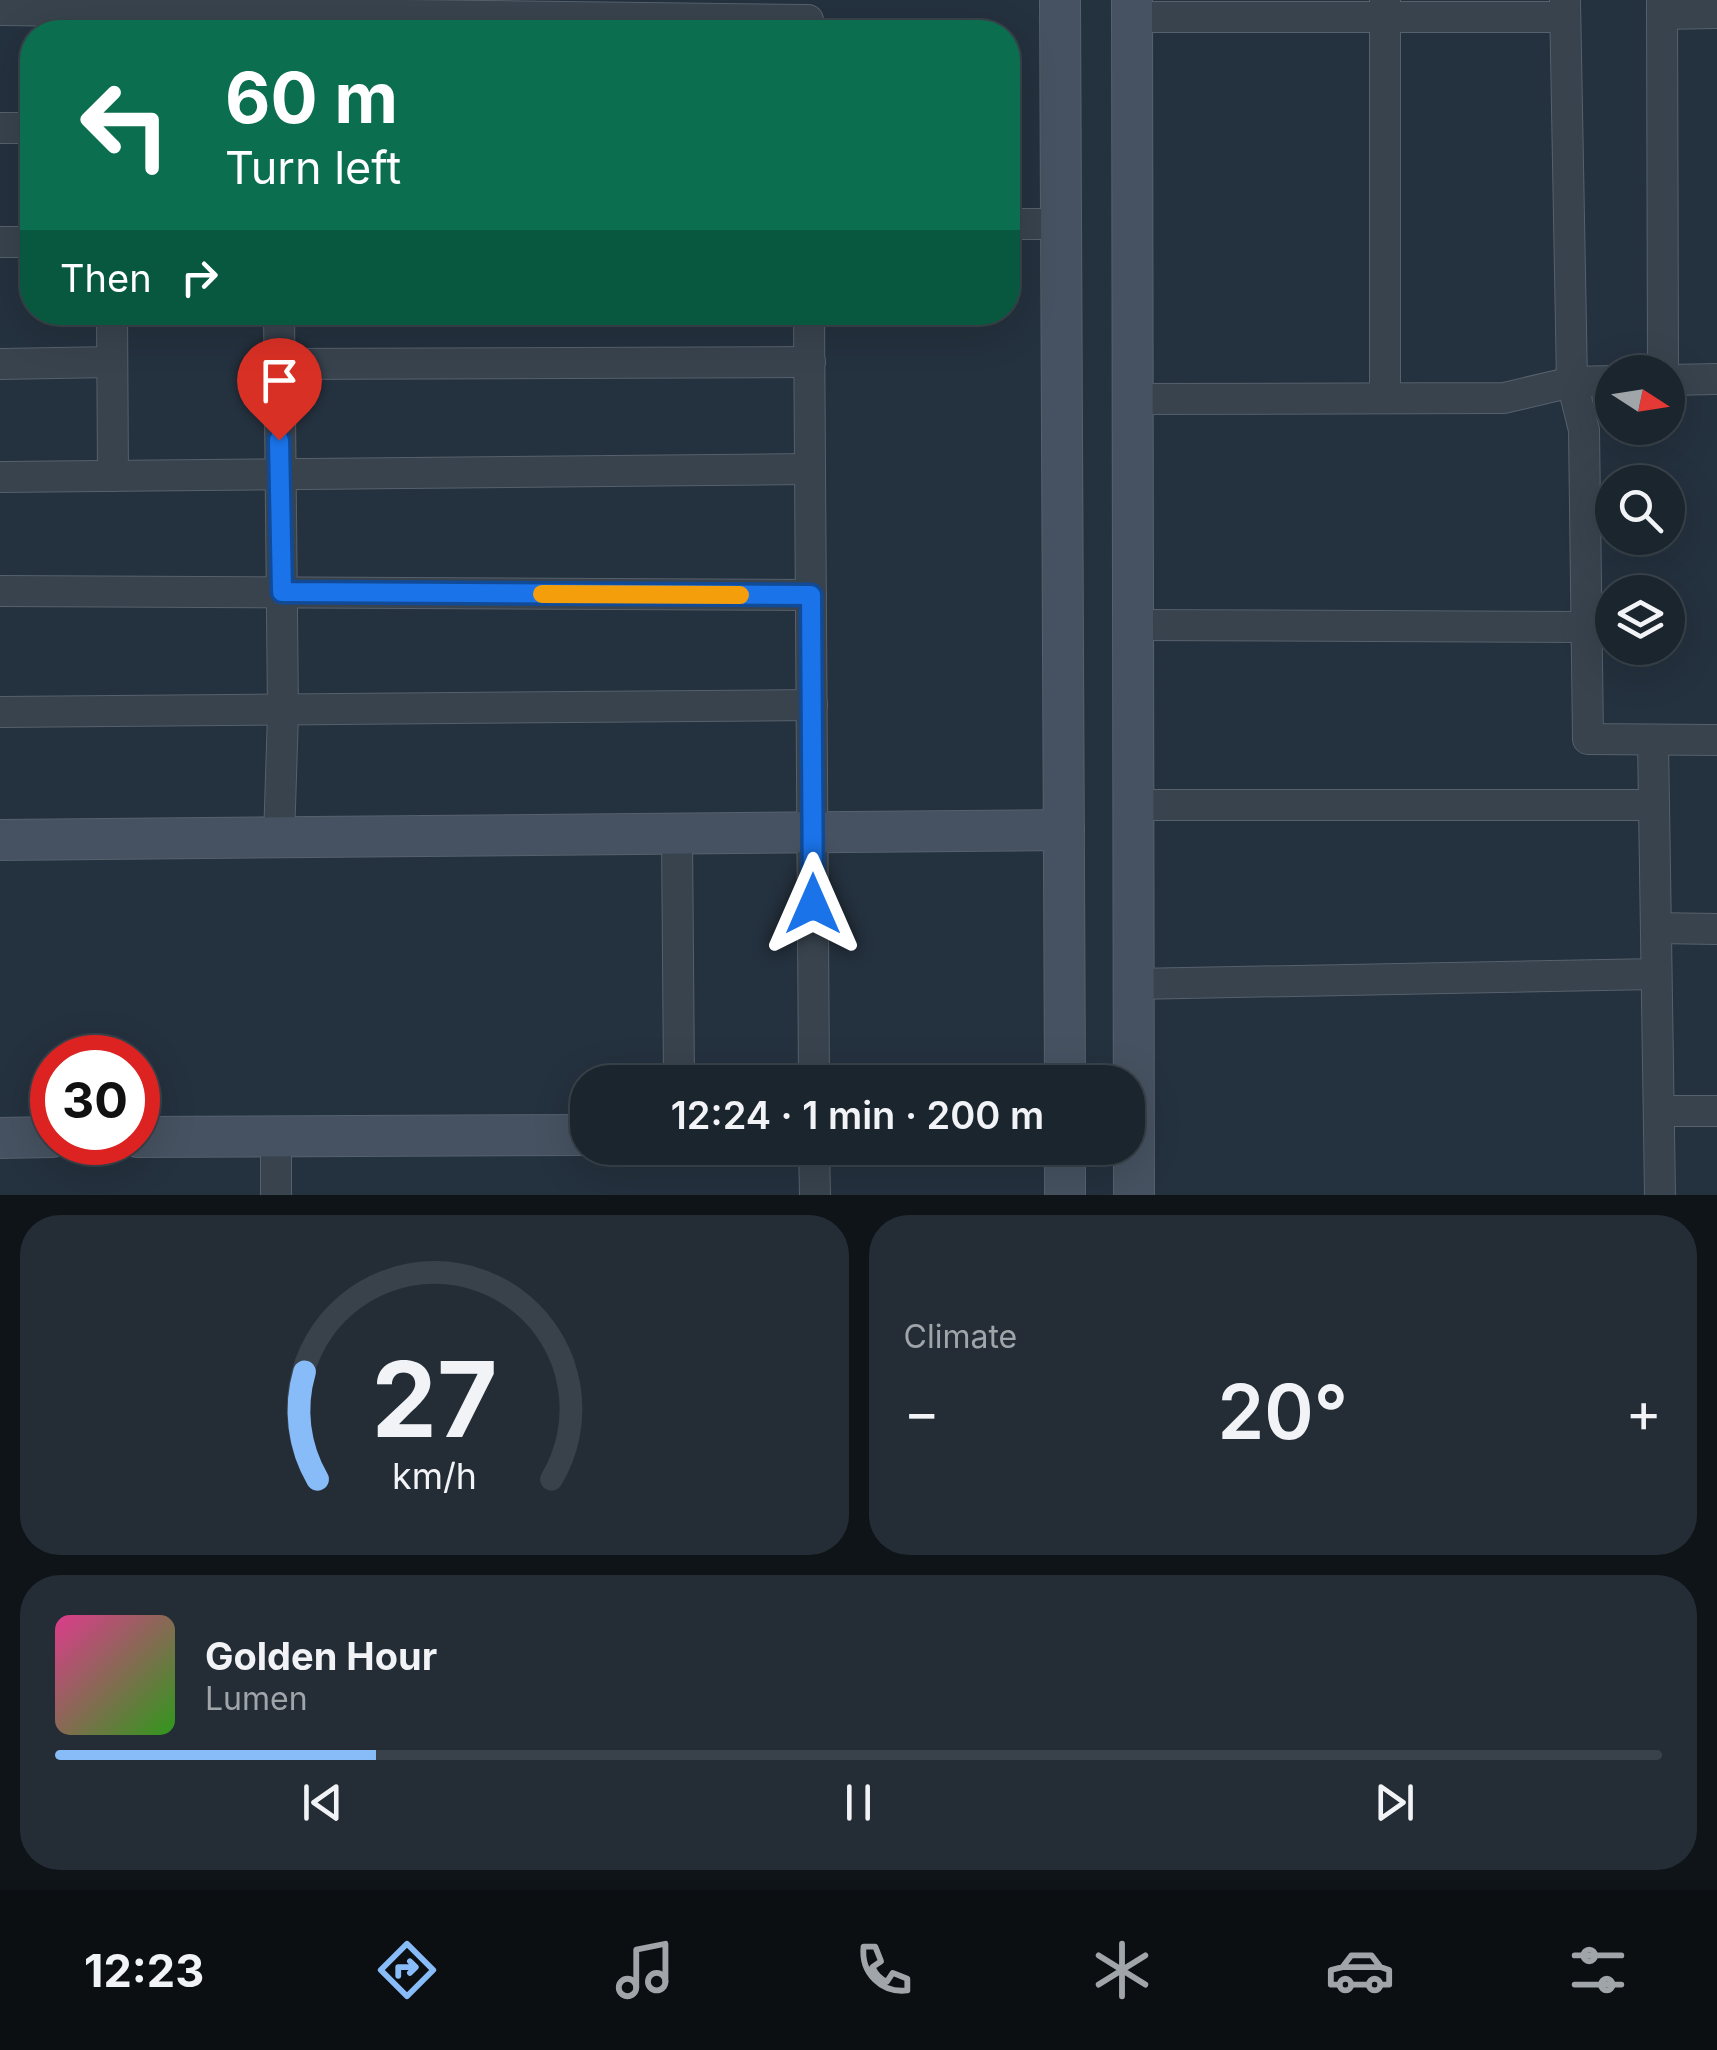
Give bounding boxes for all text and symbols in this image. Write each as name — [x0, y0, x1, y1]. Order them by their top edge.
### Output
text: 60 m — [225, 55, 398, 140]
icon: left — [60, 60, 190, 190]
text: Turn left — [225, 140, 401, 195]
icon: right — [172, 250, 227, 305]
text: Then — [60, 255, 152, 301]
pin — [237, 338, 322, 441]
icon: arrive — [252, 353, 307, 408]
north arrow — [1595, 355, 1685, 445]
map controls — [1595, 355, 1685, 665]
button: search — [1595, 465, 1685, 555]
button: layers — [1595, 575, 1685, 665]
position arrow — [761, 852, 865, 956]
speed limit sign: 30 — [30, 1035, 160, 1165]
text: 12:24 · 1 min · 200 m — [671, 1092, 1044, 1138]
text: Climate — [904, 1317, 1017, 1356]
text: 27 — [371, 1336, 497, 1462]
text: 20° — [1217, 1366, 1348, 1457]
text: − — [904, 1379, 940, 1445]
text: + — [1626, 1379, 1662, 1445]
text: km/h — [392, 1454, 477, 1498]
text: Golden Hour — [205, 1633, 437, 1679]
text: Lumen — [205, 1679, 308, 1718]
icon: previous — [295, 1775, 350, 1830]
icon: pause — [831, 1775, 886, 1830]
icon: next — [1367, 1775, 1422, 1830]
icon: directions — [372, 1935, 442, 2005]
icon: music — [610, 1935, 680, 2005]
icon: phone — [849, 1935, 919, 2005]
icon: climate — [1087, 1935, 1157, 2005]
icon: car — [1325, 1935, 1395, 2005]
icon: filters — [1563, 1935, 1633, 2005]
text: 12:23 — [84, 1943, 204, 1998]

